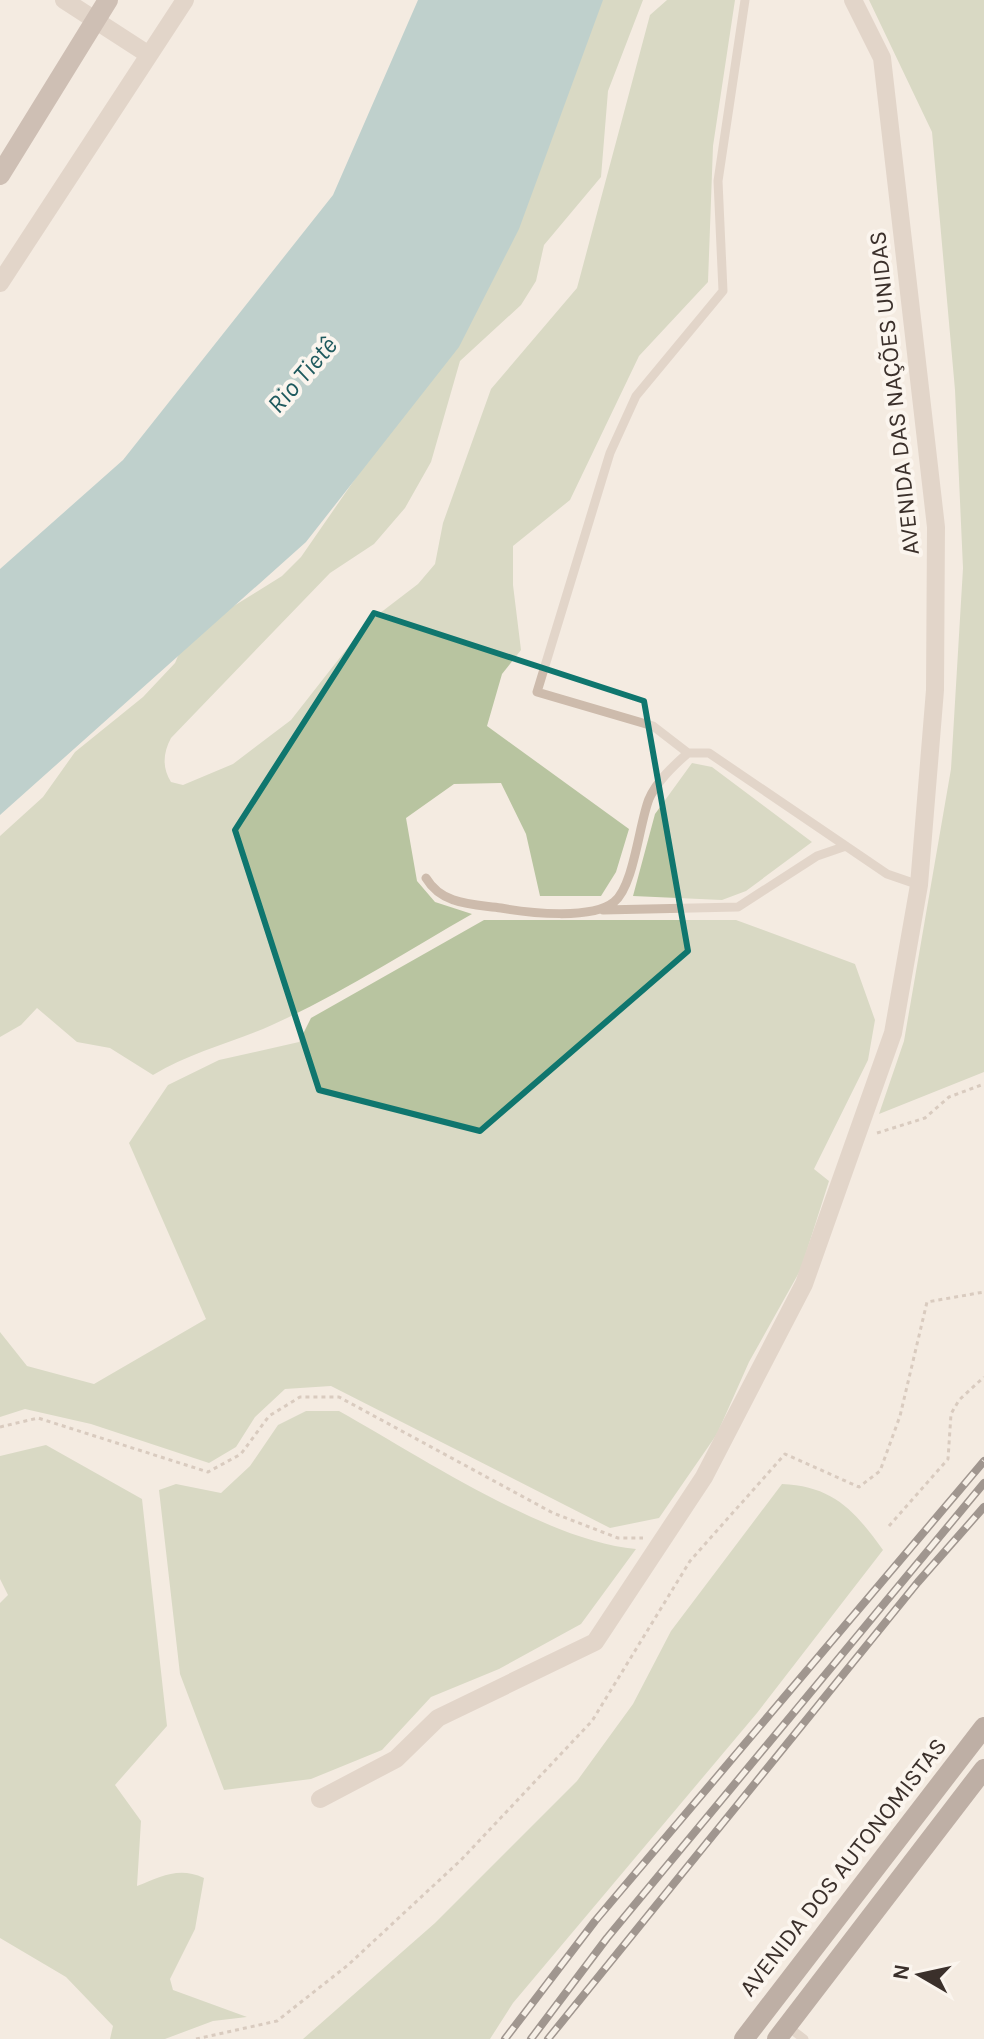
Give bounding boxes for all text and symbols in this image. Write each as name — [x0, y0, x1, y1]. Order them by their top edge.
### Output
street label: AVENIDA DAS NAÇÕES UNIDAS — [863, 230, 925, 556]
water label: Rio Tietê — [260, 330, 344, 420]
street label: AVENIDA DOS AUTONOMISTAS — [733, 1732, 953, 2002]
north arrow — [880, 1935, 960, 2015]

